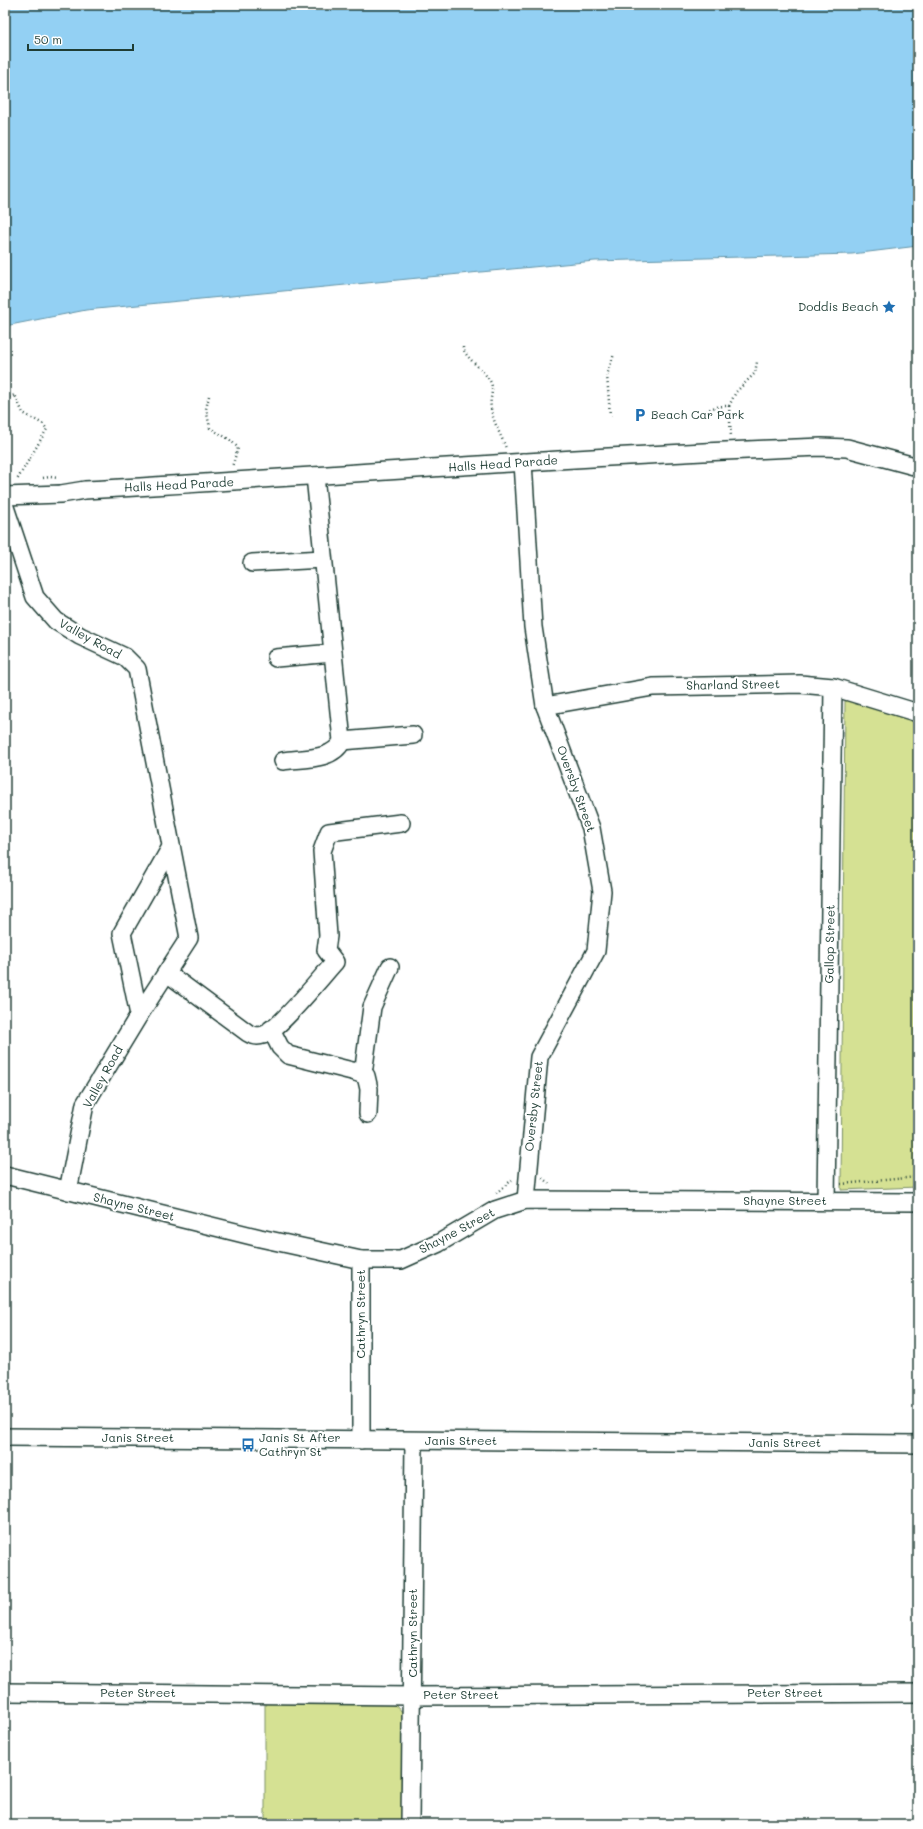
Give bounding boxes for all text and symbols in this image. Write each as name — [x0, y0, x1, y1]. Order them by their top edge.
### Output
scale bar — [28, 26, 133, 52]
text: 50 m — [34, 31, 62, 47]
place label: Doddis Beach — [798, 298, 878, 314]
place icon: Doddis Beach — [881, 299, 897, 315]
place label: Beach Car Park — [651, 406, 744, 422]
parking icon: Beach Car Park — [632, 407, 648, 423]
street label: Halls Head Parade — [448, 451, 558, 475]
street label: Halls Head Parade — [124, 473, 234, 495]
street label: Valley Road — [57, 614, 125, 662]
street label: Sharland Street — [686, 675, 780, 693]
street label: Oversby Street — [554, 743, 600, 834]
street label: Gallop Street — [820, 904, 838, 984]
street label: Valley Road — [78, 1042, 126, 1110]
street label: Oversby Street — [520, 1060, 546, 1152]
street label: Shayne Street — [92, 1188, 177, 1224]
street label: Shayne Street — [743, 1192, 827, 1208]
street label: Shayne Street — [416, 1203, 497, 1257]
street label: Cathryn Street — [352, 1269, 368, 1359]
street label: Janis Street — [102, 1429, 174, 1445]
place label: Janis St After Cathryn St — [259, 1429, 341, 1459]
street label: Janis Street — [425, 1432, 497, 1448]
street label: Janis Street — [749, 1434, 821, 1450]
bus stop icon: Janis St After Cathryn St — [240, 1437, 256, 1453]
street label: Cathryn Street — [404, 1588, 420, 1678]
street label: Peter Street — [100, 1684, 176, 1700]
street label: Peter Street — [747, 1684, 823, 1700]
street label: Peter Street — [423, 1686, 499, 1702]

